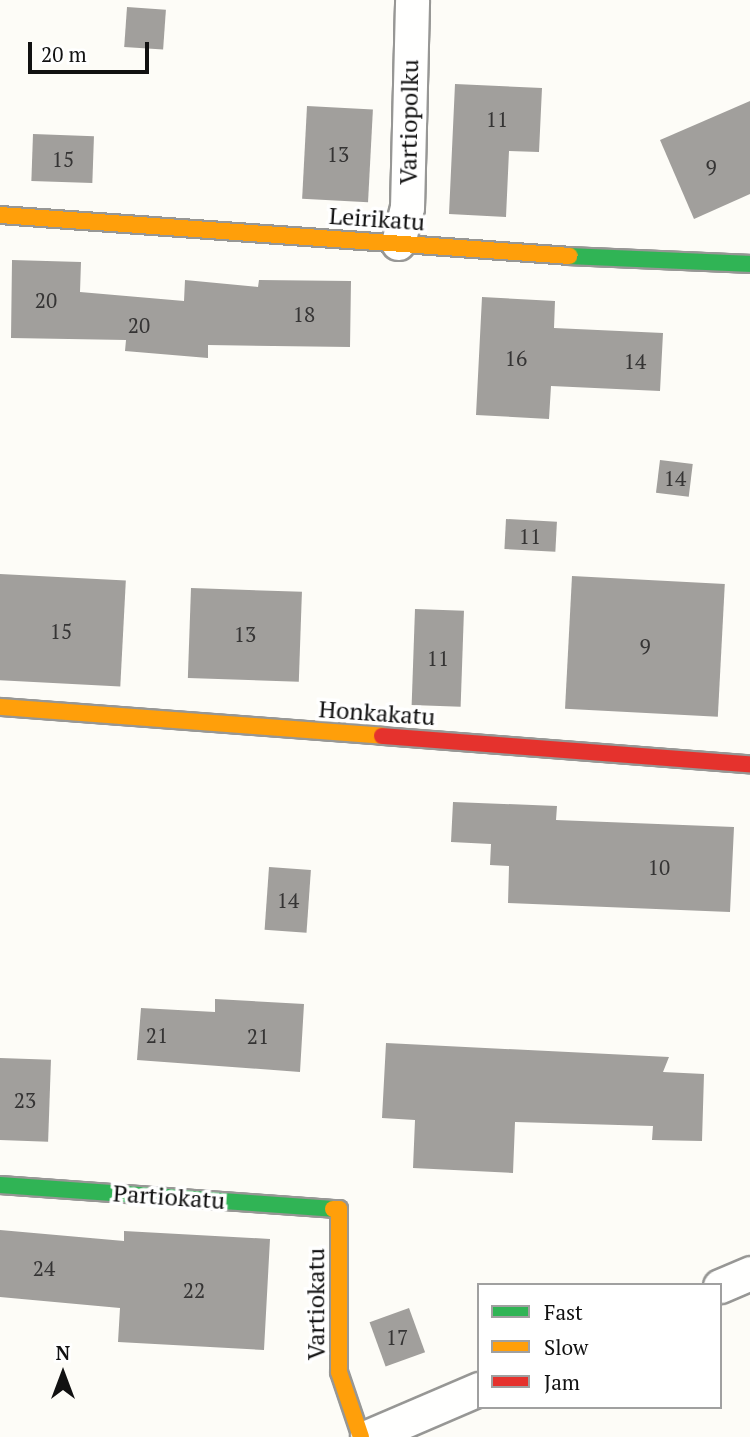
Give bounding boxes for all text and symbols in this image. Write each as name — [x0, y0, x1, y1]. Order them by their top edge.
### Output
scale bar — [32, 28, 152, 72]
text: 20 m — [41, 40, 87, 68]
street label: Vartiopolku — [394, 59, 424, 185]
house number: 11 — [486, 106, 508, 132]
house number: 13 — [327, 141, 349, 167]
house number: 15 — [52, 146, 74, 172]
house number: 9 — [705, 154, 717, 180]
street label: Leirikatu — [328, 201, 426, 237]
house number: 20 — [35, 287, 57, 313]
house number: 18 — [293, 301, 315, 327]
house number: 20 — [128, 312, 150, 338]
house number: 16 — [505, 345, 527, 371]
house number: 14 — [624, 348, 646, 374]
house number: 14 — [664, 465, 686, 491]
house number: 11 — [519, 523, 541, 549]
house number: 15 — [50, 618, 72, 644]
house number: 13 — [234, 621, 256, 647]
house number: 9 — [639, 633, 651, 659]
house number: 11 — [427, 645, 449, 671]
street label: Honkakatu — [318, 695, 436, 731]
house number: 10 — [648, 854, 670, 880]
house number: 14 — [277, 887, 299, 913]
house number: 21 — [146, 1022, 168, 1048]
house number: 21 — [247, 1023, 269, 1049]
house number: 23 — [14, 1087, 36, 1113]
street label: Partiokatu — [112, 1179, 226, 1215]
street label: Vartiokatu — [302, 1248, 330, 1360]
house number: 24 — [33, 1255, 55, 1281]
house number: 22 — [183, 1277, 205, 1303]
legend — [477, 1283, 722, 1409]
text: Fast — [544, 1298, 583, 1326]
house number: 17 — [386, 1324, 408, 1350]
text: Slow — [544, 1333, 588, 1361]
north arrow — [28, 1339, 98, 1409]
text: N — [56, 1340, 70, 1365]
text: Jam — [544, 1368, 580, 1396]

